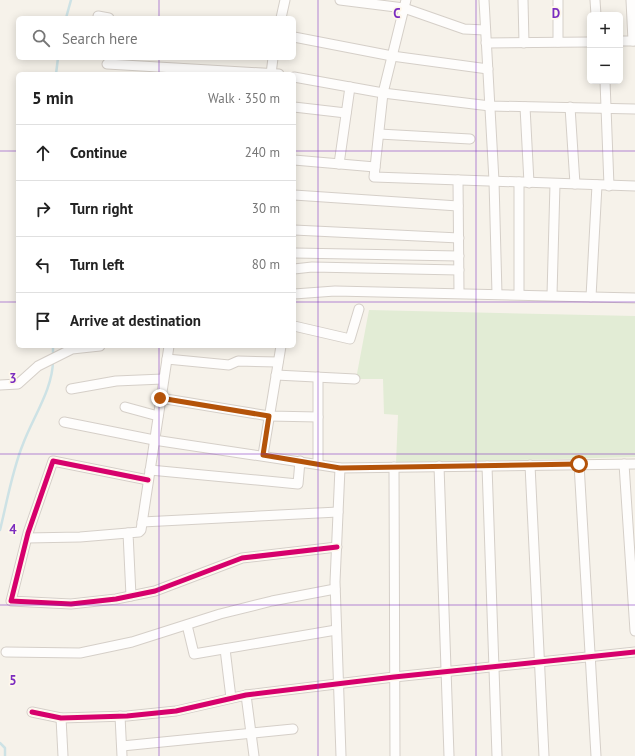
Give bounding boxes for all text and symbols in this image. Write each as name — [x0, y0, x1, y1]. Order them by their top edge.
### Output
text: C — [393, 5, 401, 22]
text: D — [552, 5, 560, 22]
map controls — [587, 12, 623, 84]
button: + — [587, 12, 623, 48]
search box — [16, 16, 296, 60]
icon: search — [30, 27, 52, 49]
text: Search here — [62, 29, 138, 48]
button: − — [587, 48, 623, 84]
text: 5 min — [32, 87, 73, 109]
text: Walk · 350 m — [208, 90, 280, 107]
icon: ahead — [32, 142, 54, 164]
text: Continue — [70, 143, 127, 162]
text: 240 m — [245, 144, 280, 161]
icon: right — [32, 198, 54, 220]
text: Turn right — [70, 199, 133, 218]
text: 30 m — [252, 200, 280, 217]
icon: left — [32, 254, 54, 276]
text: Turn left — [70, 255, 124, 274]
text: 80 m — [252, 256, 280, 273]
icon: arrive — [32, 310, 54, 332]
text: Arrive at destination — [70, 311, 201, 330]
text: 3 — [9, 370, 17, 387]
route end — [151, 389, 169, 407]
route start — [570, 455, 588, 473]
text: 4 — [9, 521, 17, 538]
text: 5 — [9, 672, 17, 689]

